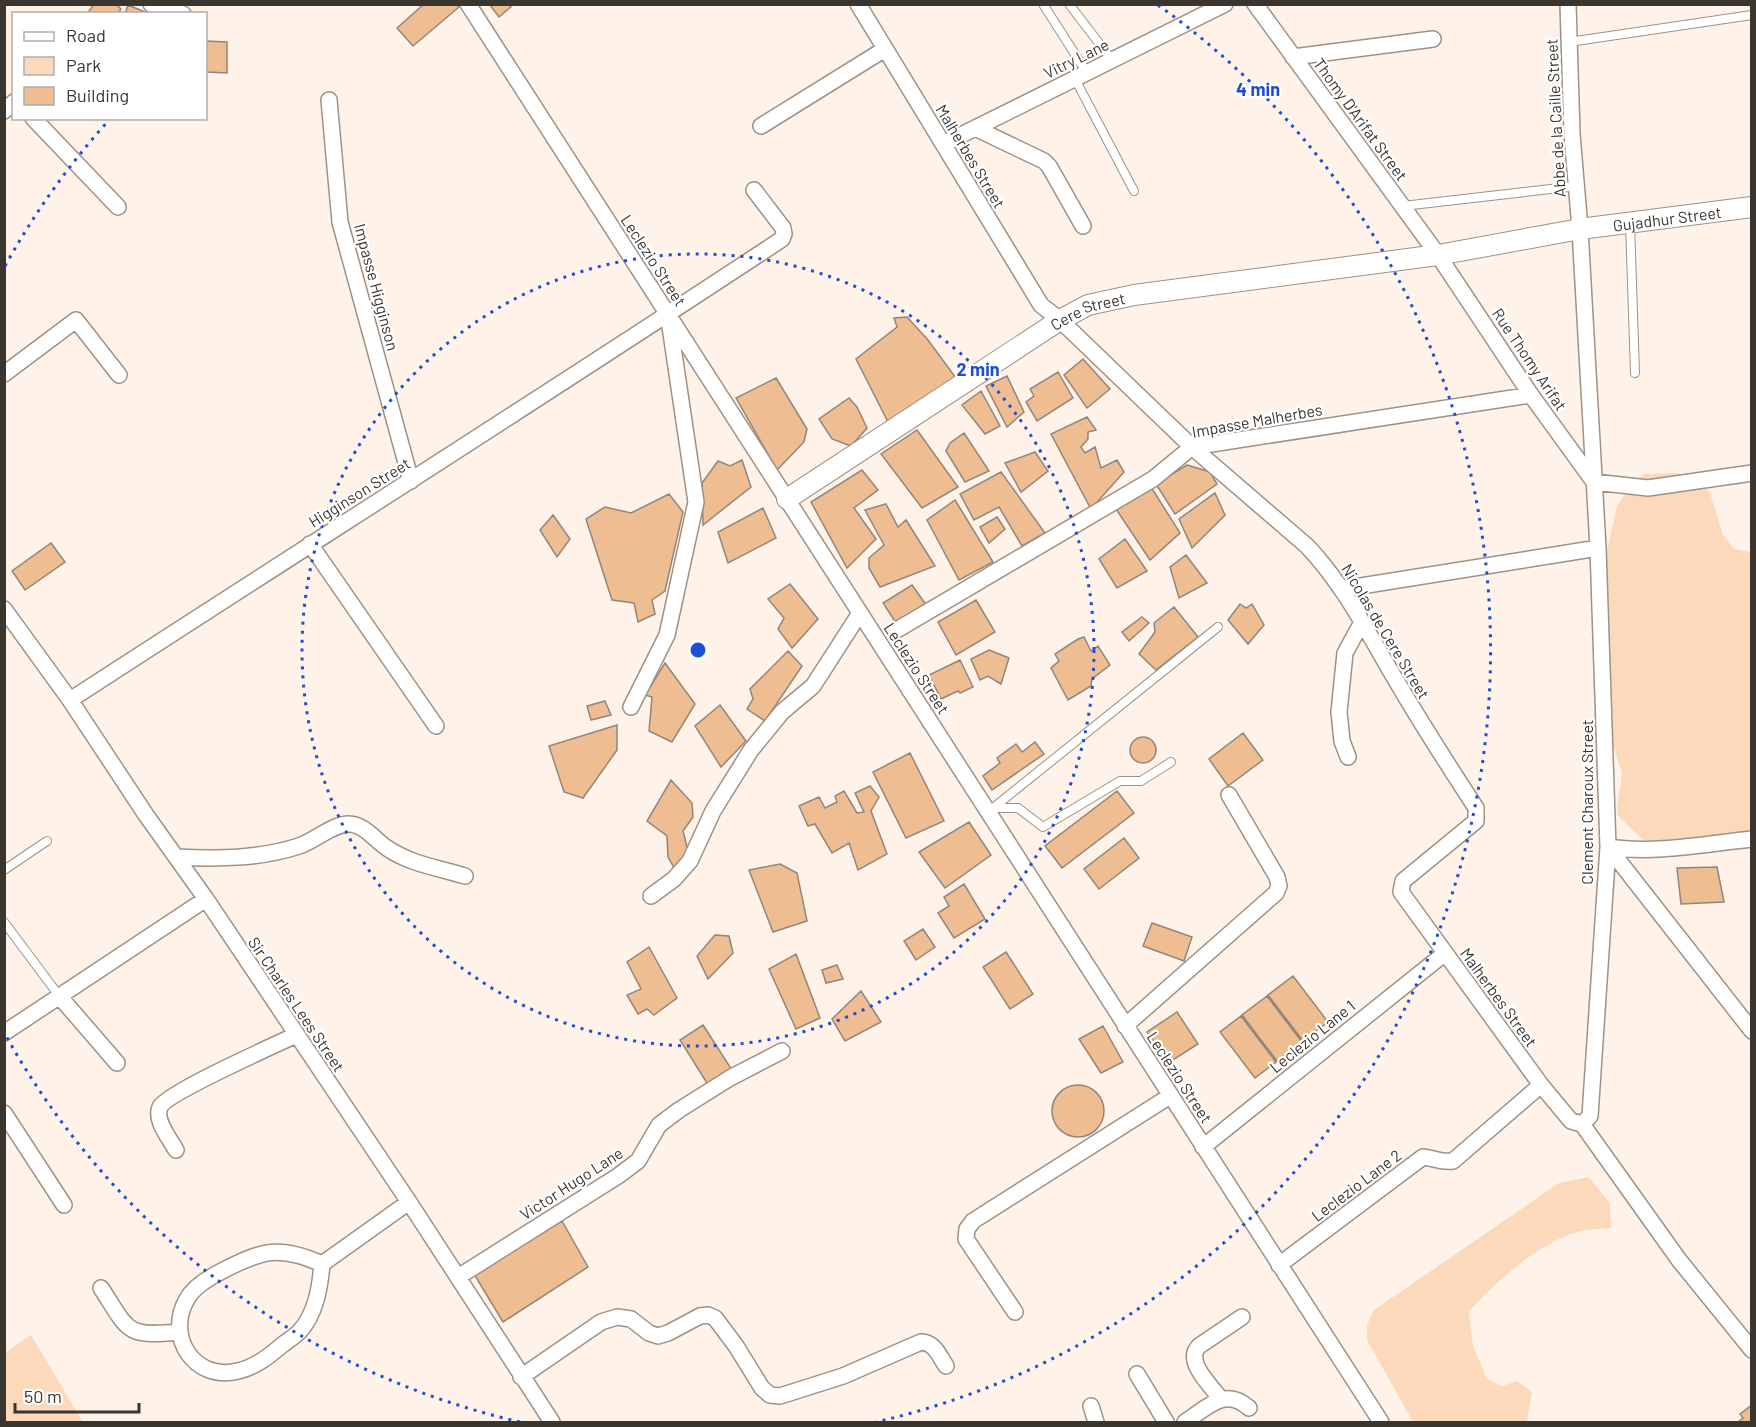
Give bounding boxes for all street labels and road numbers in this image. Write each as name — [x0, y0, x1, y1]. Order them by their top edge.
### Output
street label: Vitry Lane — [1040, 34, 1112, 82]
street label: Abbe de la Caille Street — [1541, 38, 1569, 198]
street label: Thomy D'Arifat Street — [1310, 54, 1412, 184]
street label: Malherbes Street — [933, 101, 1009, 211]
street label: Gujadhur Street — [1612, 202, 1722, 234]
street label: Leclezio Street — [617, 211, 691, 309]
street label: Impasse Higginson — [351, 221, 403, 353]
street label: Cere Street — [1046, 288, 1127, 334]
street label: Rue Thomy Arifat — [1489, 304, 1571, 414]
street label: Impasse Malherbes — [1190, 399, 1324, 441]
street label: Higginson Street — [305, 453, 413, 531]
street label: Nicolas de Cere Street — [1338, 560, 1434, 702]
street label: Leclezio Street — [880, 619, 954, 717]
street label: Clement Charoux Street — [1577, 719, 1596, 885]
street label: Sir Charles Lees Street — [245, 933, 349, 1075]
street label: Malherbes Street — [1457, 944, 1541, 1050]
street label: Leclezio Lane 1 — [1265, 996, 1359, 1076]
street label: Leclezio Street — [1143, 1028, 1217, 1126]
street label: Victor Hugo Lane — [516, 1143, 626, 1223]
street label: Leclezio Lane 2 — [1307, 1145, 1405, 1225]

